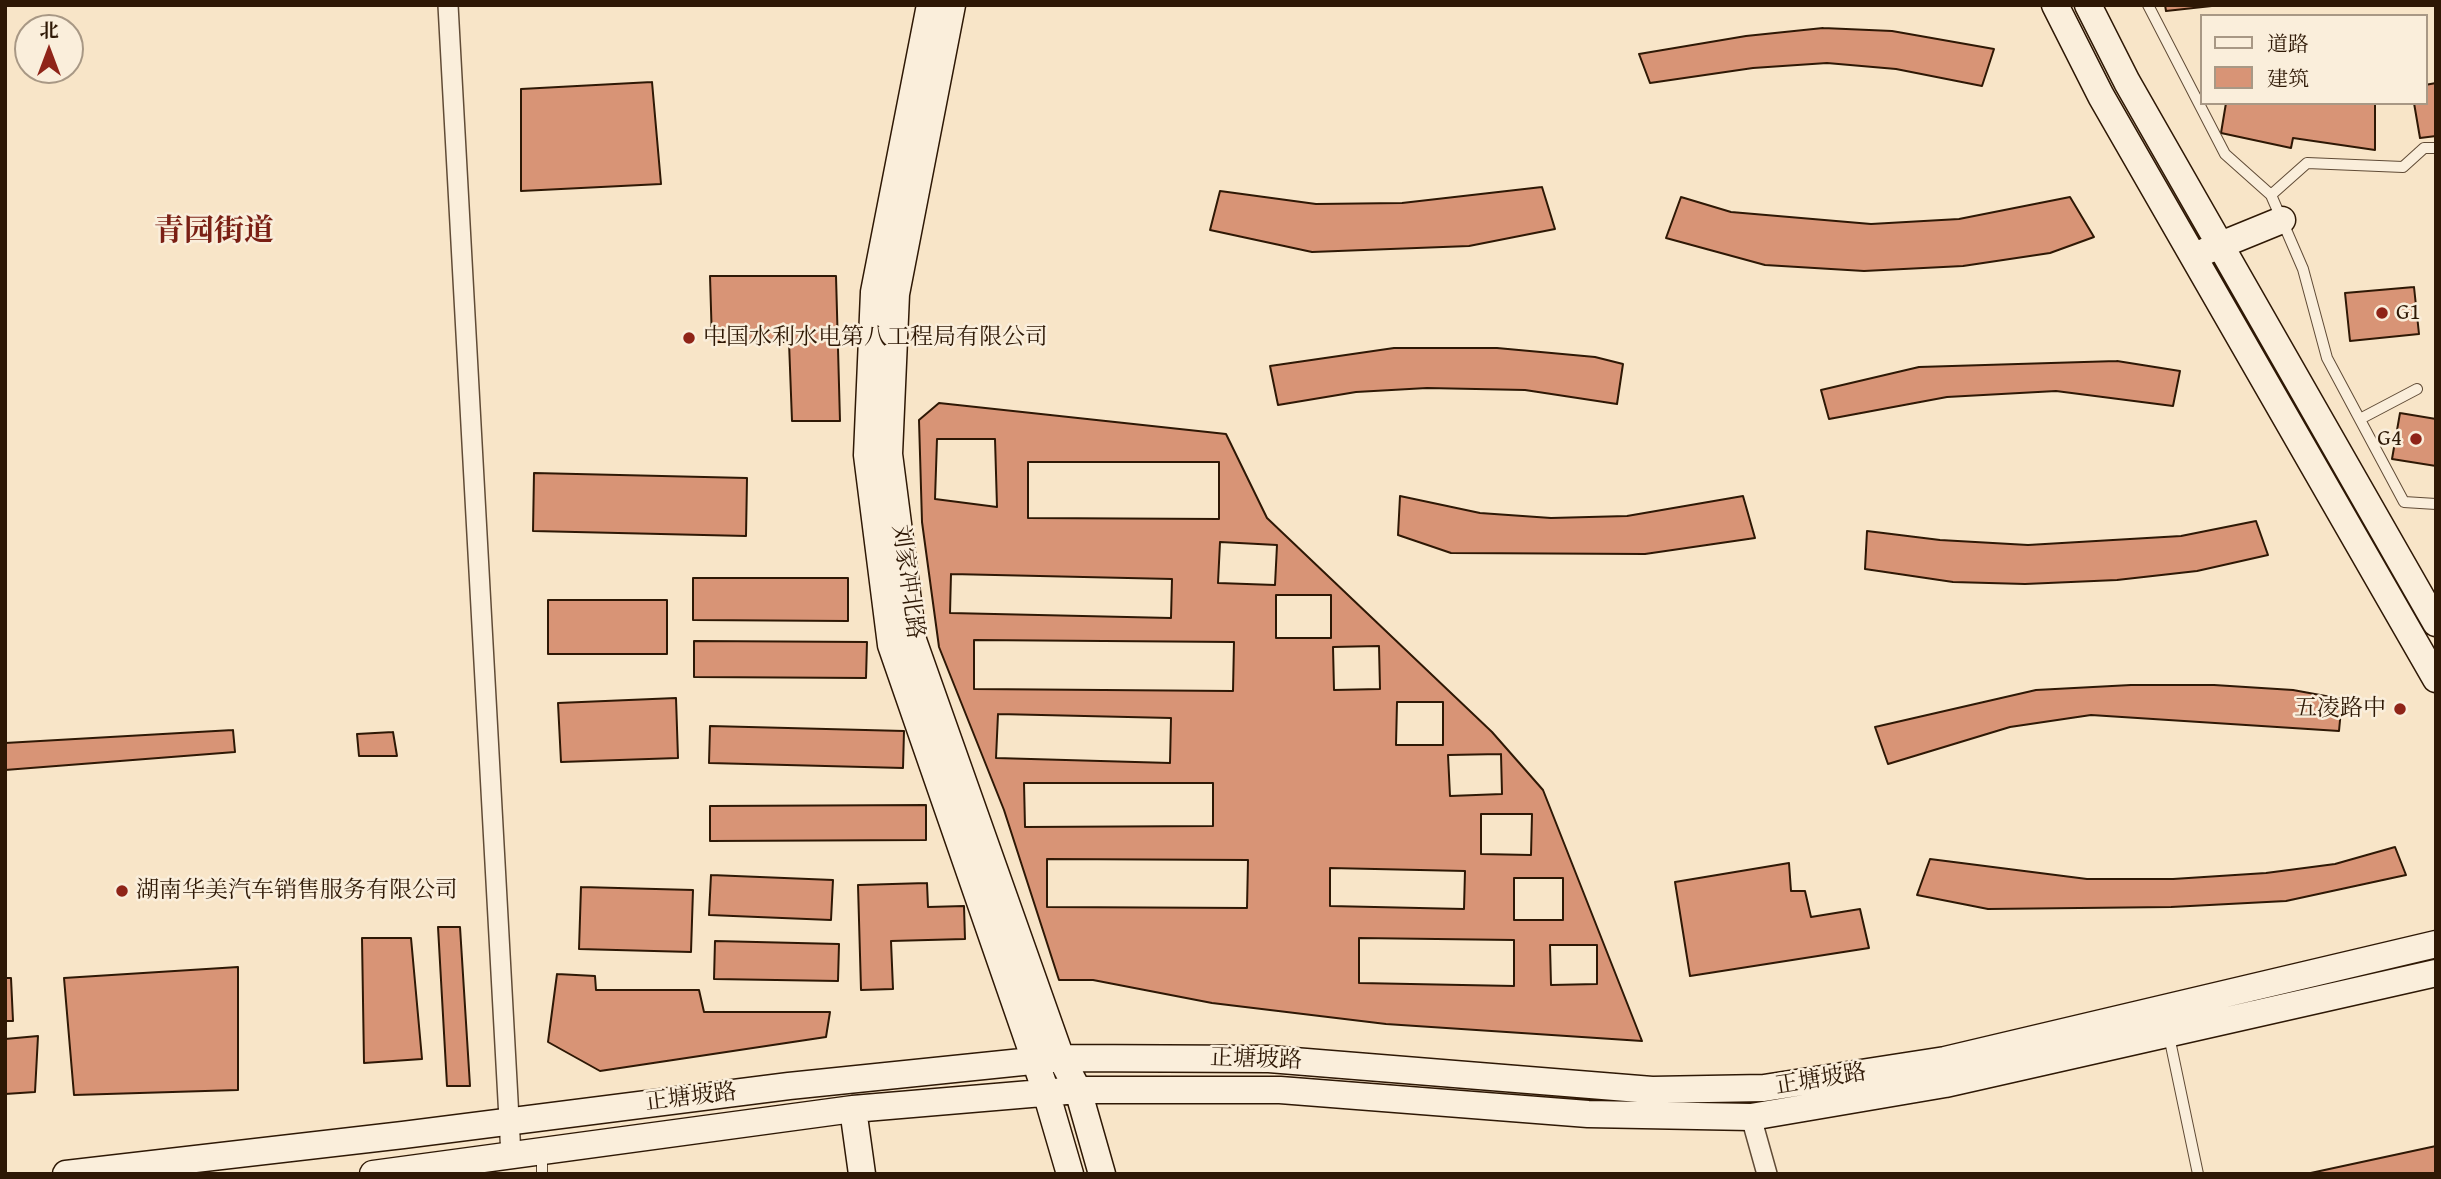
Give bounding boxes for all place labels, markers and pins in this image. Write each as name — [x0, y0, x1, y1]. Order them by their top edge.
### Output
place label: G1 — [2396, 299, 2421, 327]
marker: G1 — [2374, 305, 2390, 321]
place label: 中国水利水电第八工程局有限公司 — [703, 324, 1048, 352]
marker: 中国水利水电第八工程局有限公司 — [681, 330, 697, 346]
place label: G4 — [2377, 425, 2402, 453]
marker: G4 — [2408, 431, 2424, 447]
place label: 五凌路中 — [2294, 695, 2386, 723]
marker: 五凌路中 — [2392, 701, 2408, 717]
place label: 湖南华美汽车销售服务有限公司 — [136, 877, 458, 905]
marker: 湖南华美汽车销售服务有限公司 — [114, 883, 130, 899]

